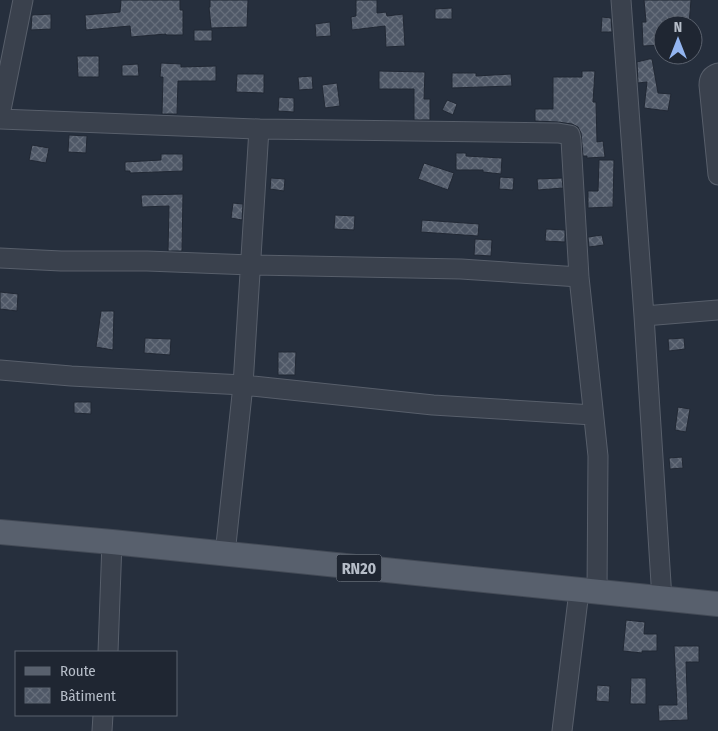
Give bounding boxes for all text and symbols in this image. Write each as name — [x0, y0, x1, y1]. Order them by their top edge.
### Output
north arrow — [653, 15, 703, 65]
text: N — [674, 19, 682, 36]
road number: RN20 — [336, 554, 382, 582]
legend — [15, 651, 178, 716]
text: Route — [60, 662, 96, 680]
text: Bâtiment — [60, 687, 116, 705]

